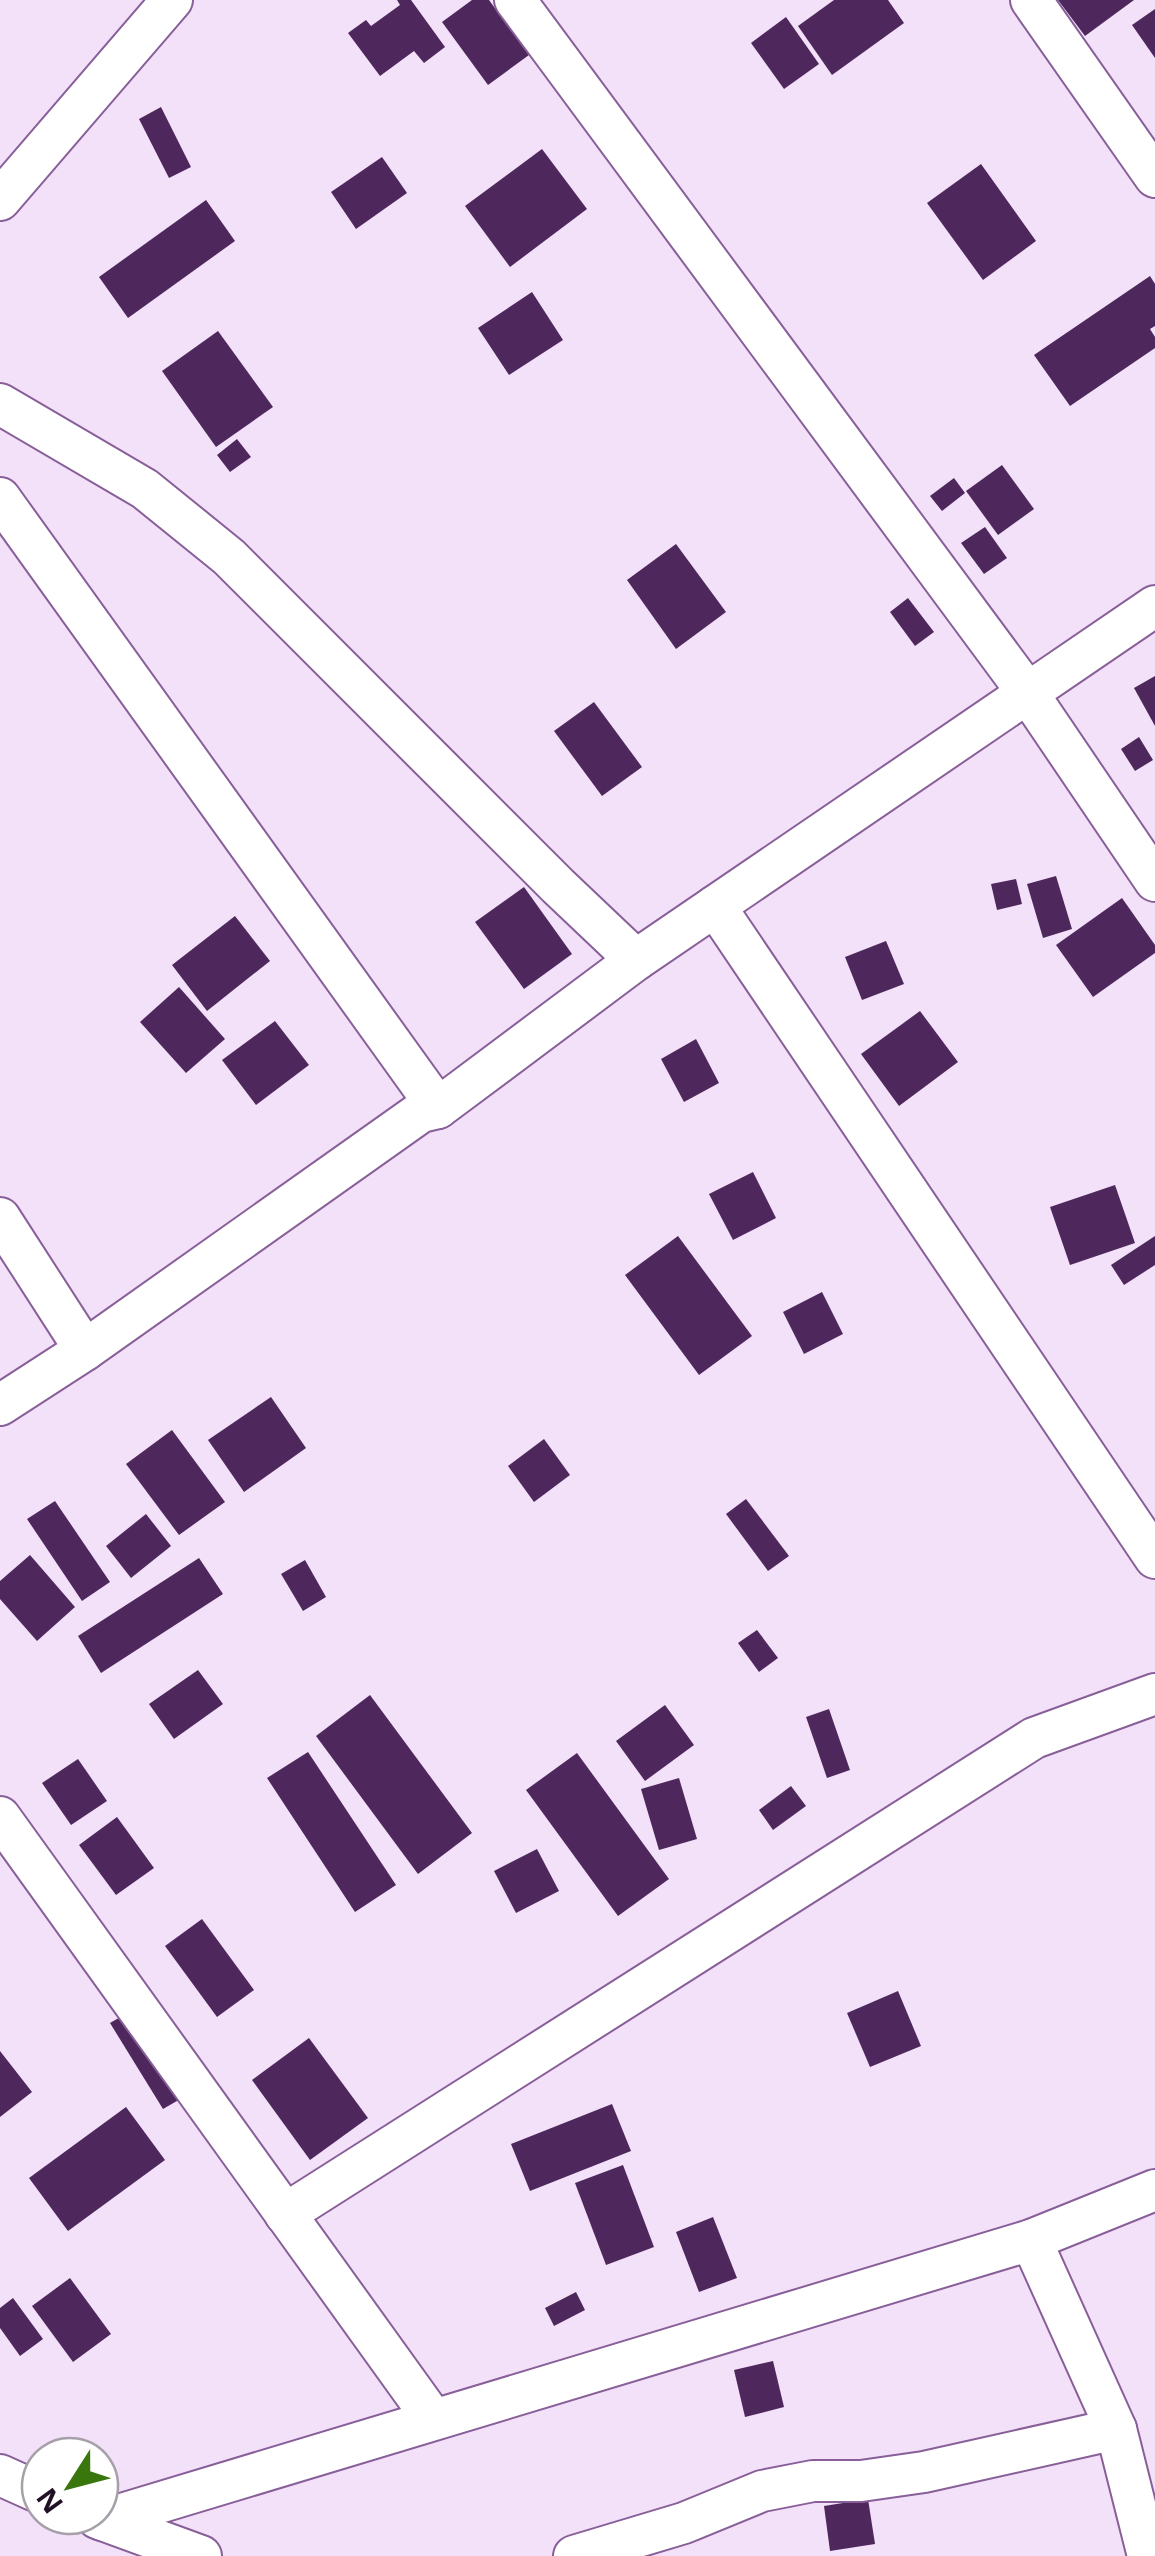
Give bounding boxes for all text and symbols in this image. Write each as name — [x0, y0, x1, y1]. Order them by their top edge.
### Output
north arrow — [20, 2436, 120, 2536]
text: N — [27, 2481, 71, 2522]

